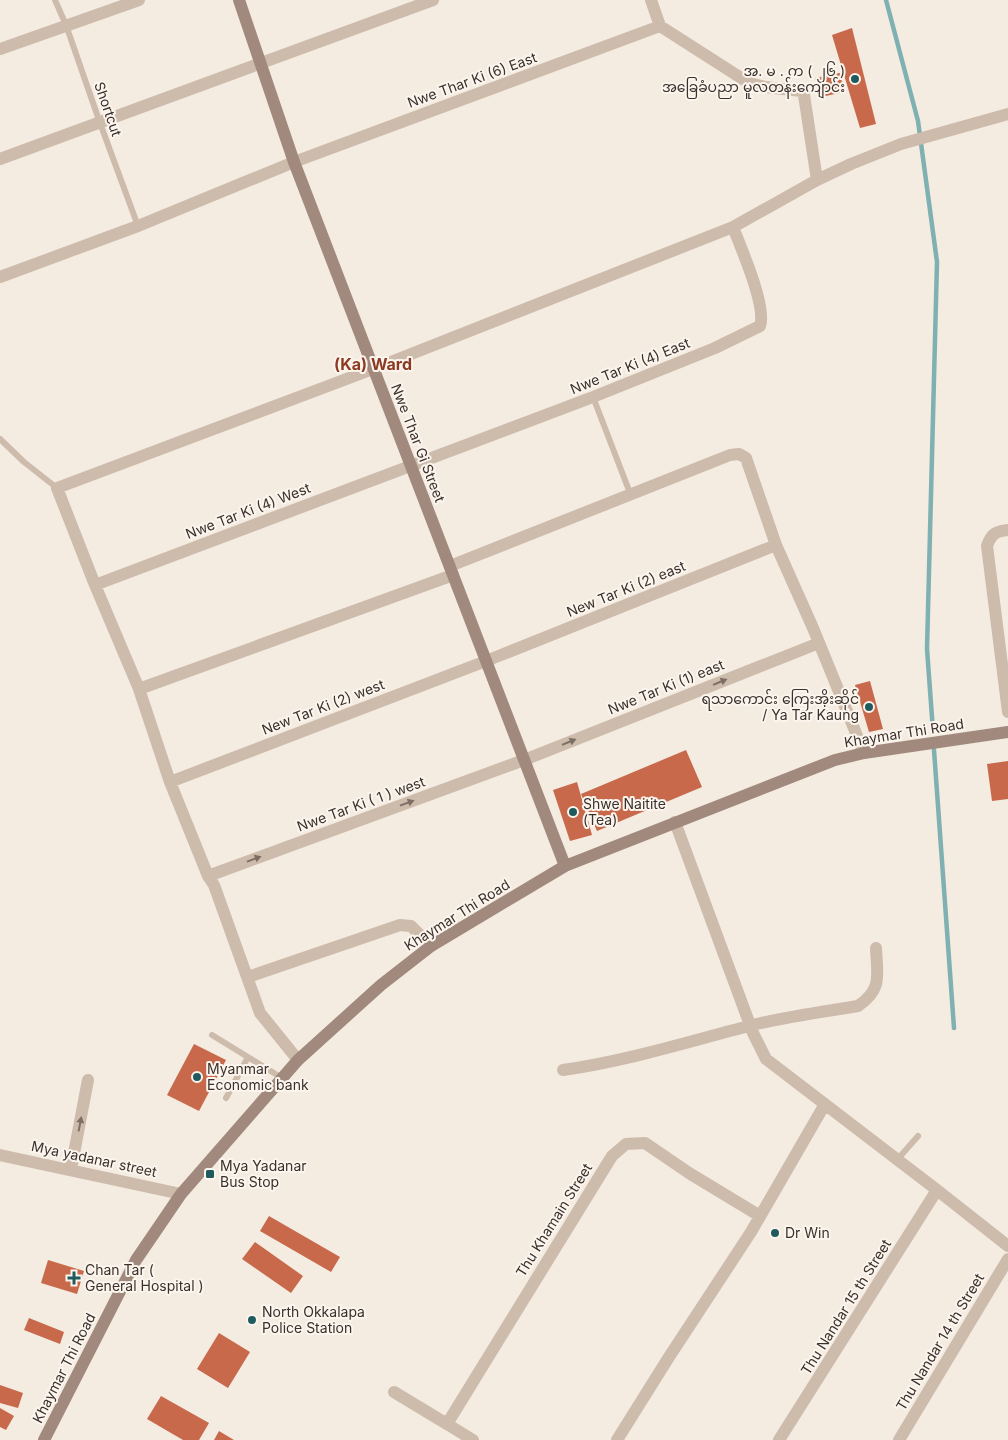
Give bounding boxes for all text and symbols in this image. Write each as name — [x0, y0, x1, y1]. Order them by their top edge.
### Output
street label: Nwe Thar Ki (6) East — [405, 48, 539, 111]
place label: အ. မ . က ( ၂၆ ) အခြေခံပညာ မူလတန်းကျောင်း — [662, 61, 845, 99]
marker: အ. မ . က ( ၂၆ ) အခြေခံပညာ မူလတန်းကျောင်း — [849, 73, 861, 85]
street label: Shortcut — [91, 79, 126, 139]
street label: Nwe Tar Ki (4) East — [568, 334, 692, 397]
district label: (Ka) Ward — [334, 354, 412, 374]
street label: Nwe Thar Gi Street — [388, 381, 449, 505]
street label: Nwe Tar Ki (4) West — [183, 479, 313, 542]
street label: New Tar Ki (2) east — [564, 557, 688, 620]
street label: Nwe Tar Ki (1) east — [605, 655, 727, 718]
street label: New Tar Ki (2) west — [259, 675, 387, 738]
one-way arrow — [713, 678, 728, 686]
place label: ရသာကောင်း ကြေးအိုးဆိုင် / Ya Tar Kaung — [701, 689, 859, 723]
marker: ရသာကောင်း ကြေးအိုးဆိုင် / Ya Tar Kaung — [863, 701, 875, 713]
street label: Khaymar Thi Road — [843, 715, 965, 750]
one-way arrow — [562, 737, 576, 745]
street label: Nwe Tar Ki ( 1 ) west — [295, 772, 428, 835]
place label: Shwe Naitite (Tea) — [583, 795, 666, 828]
one-way arrow — [399, 799, 414, 806]
marker: Shwe Naitite (Tea) — [567, 806, 579, 818]
one-way arrow — [247, 855, 262, 863]
street label: Khaymar Thi Road — [401, 875, 513, 954]
place label: Myanmar Economic bank — [207, 1060, 309, 1093]
marker: Myanmar Economic bank — [191, 1071, 203, 1083]
one-way arrow — [76, 1116, 84, 1132]
street label: Mya yadanar street — [30, 1137, 159, 1180]
place label: Mya Yadanar Bus Stop — [220, 1157, 307, 1190]
street label: Thu Khamain Street — [512, 1160, 596, 1279]
marker: Mya Yadanar Bus Stop — [204, 1168, 216, 1180]
place label: Dr Win — [785, 1224, 830, 1241]
marker: Dr Win — [769, 1227, 781, 1239]
street label: Thu Nandar 15 th Street — [797, 1236, 894, 1378]
place label: Chan Tar ( General Hospital ) — [85, 1261, 204, 1294]
street label: Thu Nandar 14 th Street — [892, 1270, 987, 1413]
marker: Chan Tar ( General Hospital ) — [67, 1271, 81, 1285]
place label: North Okkalapa Police Station — [262, 1303, 365, 1336]
street label: Khaymar Thi Road — [29, 1310, 99, 1426]
marker: North Okkalapa Police Station — [246, 1314, 258, 1326]

